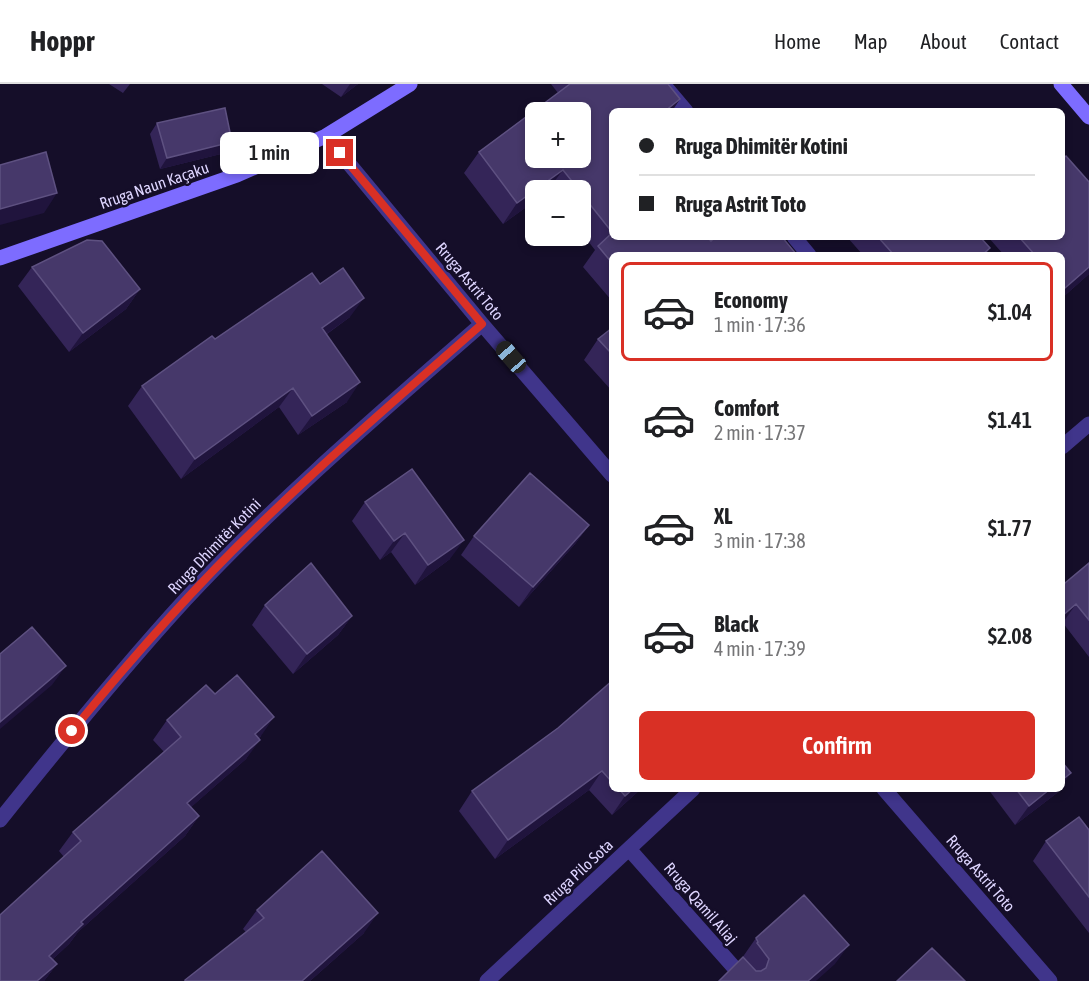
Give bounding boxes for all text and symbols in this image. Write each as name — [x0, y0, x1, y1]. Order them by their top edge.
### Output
text: Hoppr — [30, 25, 94, 57]
text: Home — [774, 29, 821, 53]
text: Map — [854, 29, 888, 53]
text: About — [921, 29, 967, 53]
text: Contact — [1000, 29, 1059, 53]
map controls — [525, 102, 591, 246]
button: + — [525, 102, 591, 168]
callout: 1 min — [220, 132, 319, 174]
text: Rruga Dhimitër Kotini — [675, 133, 848, 159]
route end — [326, 139, 353, 166]
text: 1 min — [249, 141, 290, 164]
street label: Rruga Naun Kaçaku — [97, 158, 211, 213]
button: − — [525, 180, 591, 246]
text: Rruga Astrit Toto — [675, 191, 806, 217]
street label: Rruga Astrit Toto — [432, 239, 508, 324]
icon: car — [642, 285, 696, 339]
text: Economy — [714, 287, 788, 313]
text: $1.04 — [988, 299, 1032, 325]
text: 1 min · 17:36 — [714, 313, 806, 336]
car — [492, 338, 530, 376]
icon: car — [642, 393, 696, 447]
text: Comfort — [714, 395, 779, 421]
text: $1.41 — [988, 407, 1032, 433]
text: 2 min · 17:37 — [714, 421, 806, 444]
street label: Rruga Dhimitër Kotini — [164, 495, 265, 598]
icon: car — [642, 501, 696, 555]
text: XL — [714, 503, 732, 529]
text: $1.77 — [988, 515, 1032, 541]
text: 3 min · 17:38 — [714, 529, 806, 552]
icon: car — [642, 609, 696, 663]
text: Black — [714, 611, 758, 637]
text: $2.08 — [988, 623, 1032, 649]
text: 4 min · 17:39 — [714, 637, 806, 660]
button: Confirm — [639, 711, 1035, 780]
route start — [58, 717, 85, 744]
street label: Rruga Astrit Toto — [942, 831, 1019, 916]
street label: Rruga Pilo Sota — [540, 835, 617, 909]
street label: Rruga Qamil Aliaj — [660, 859, 741, 948]

